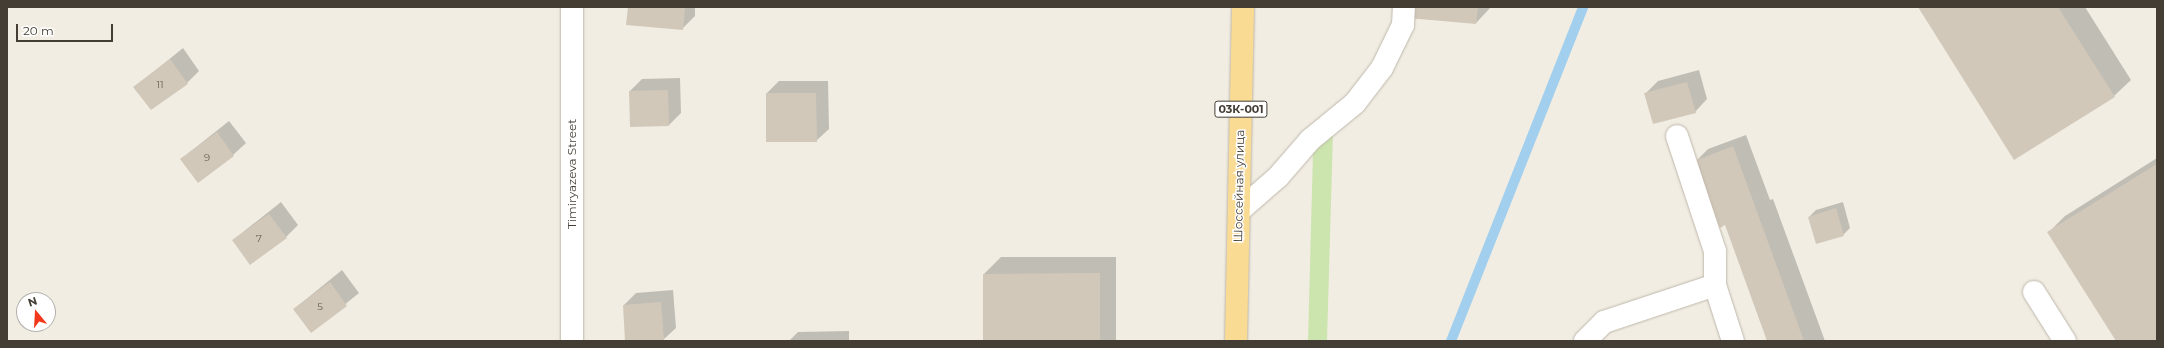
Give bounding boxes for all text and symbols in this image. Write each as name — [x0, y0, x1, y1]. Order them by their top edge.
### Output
scale bar — [18, 16, 115, 42]
text: 20 m — [23, 23, 54, 38]
house number: 11 — [156, 79, 164, 91]
road number: 03К-001 — [1214, 100, 1268, 118]
street label: Timiryazeva Street — [565, 119, 579, 229]
street label: Шоссейная улица — [1231, 130, 1247, 242]
house number: 9 — [204, 152, 210, 164]
house number: 7 — [256, 233, 262, 245]
north arrow — [16, 292, 56, 332]
text: N — [26, 294, 39, 310]
house number: 5 — [317, 301, 323, 313]

